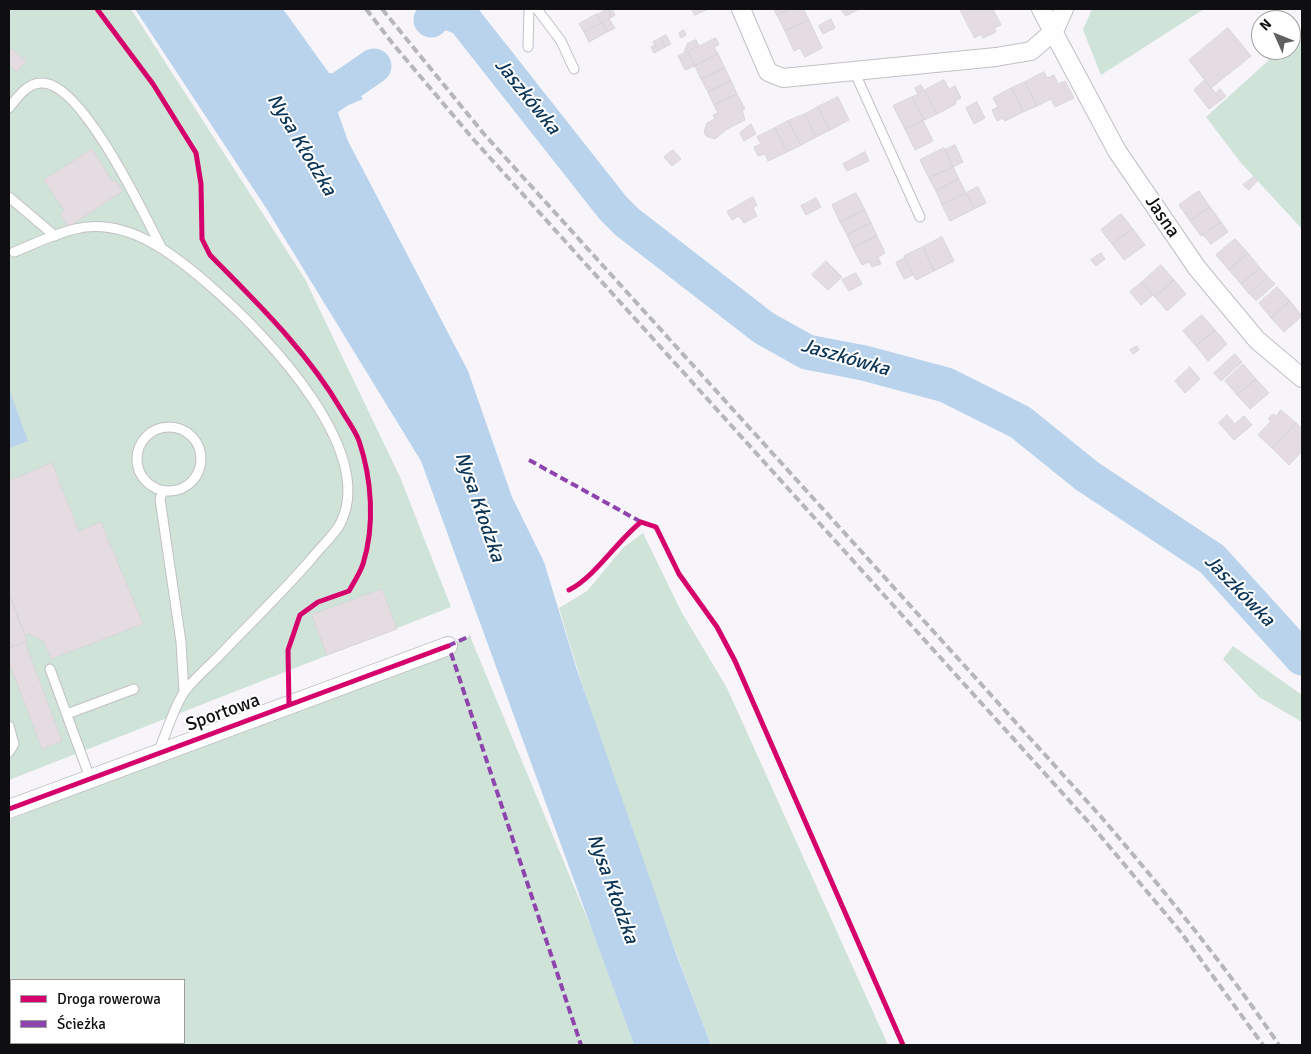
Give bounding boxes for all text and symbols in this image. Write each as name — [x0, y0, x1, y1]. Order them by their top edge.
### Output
north arrow — [1251, 10, 1301, 60]
text: N — [1256, 16, 1275, 34]
water label: Jaszkówka — [489, 54, 565, 140]
water label: Nysa Kłodzka — [261, 90, 341, 200]
street label: Jasna — [1140, 192, 1184, 242]
water label: Jaszkówka — [798, 334, 892, 382]
water label: Nysa Kłodzka — [449, 449, 509, 565]
water label: Jaszkówka — [1199, 550, 1279, 632]
street label: Sportowa — [183, 689, 263, 737]
water label: Nysa Kłodzka — [581, 831, 643, 947]
legend — [10, 979, 185, 1044]
text: Droga rowerowa — [57, 990, 161, 1008]
text: Ścieżka — [57, 1015, 106, 1033]

